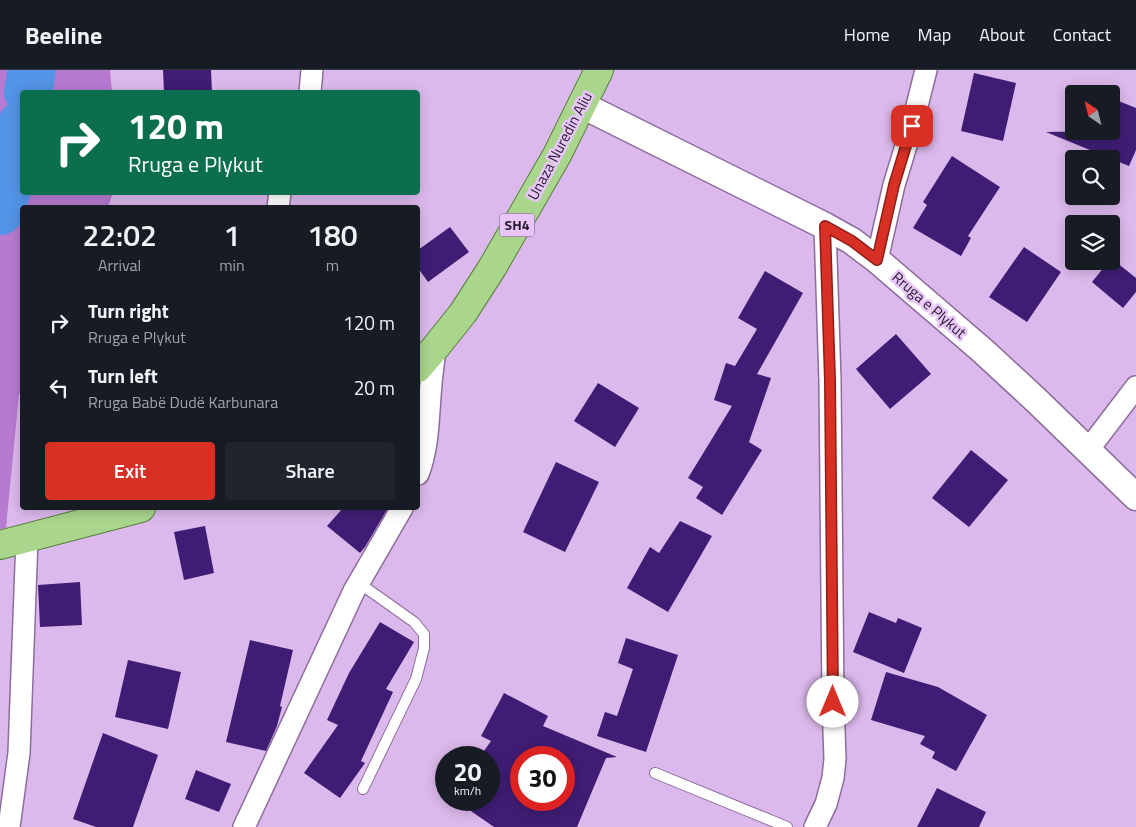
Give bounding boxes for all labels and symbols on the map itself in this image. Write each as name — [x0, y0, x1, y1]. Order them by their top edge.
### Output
north arrow — [1065, 85, 1120, 140]
street label: Unaza Nuredin Aliu — [521, 87, 598, 204]
pin — [891, 105, 933, 147]
road number: SH4 — [500, 214, 534, 236]
street label: Rruga e Plykut — [887, 266, 972, 344]
position arrow — [806, 675, 858, 727]
speed limit sign: 30 — [510, 746, 575, 811]

